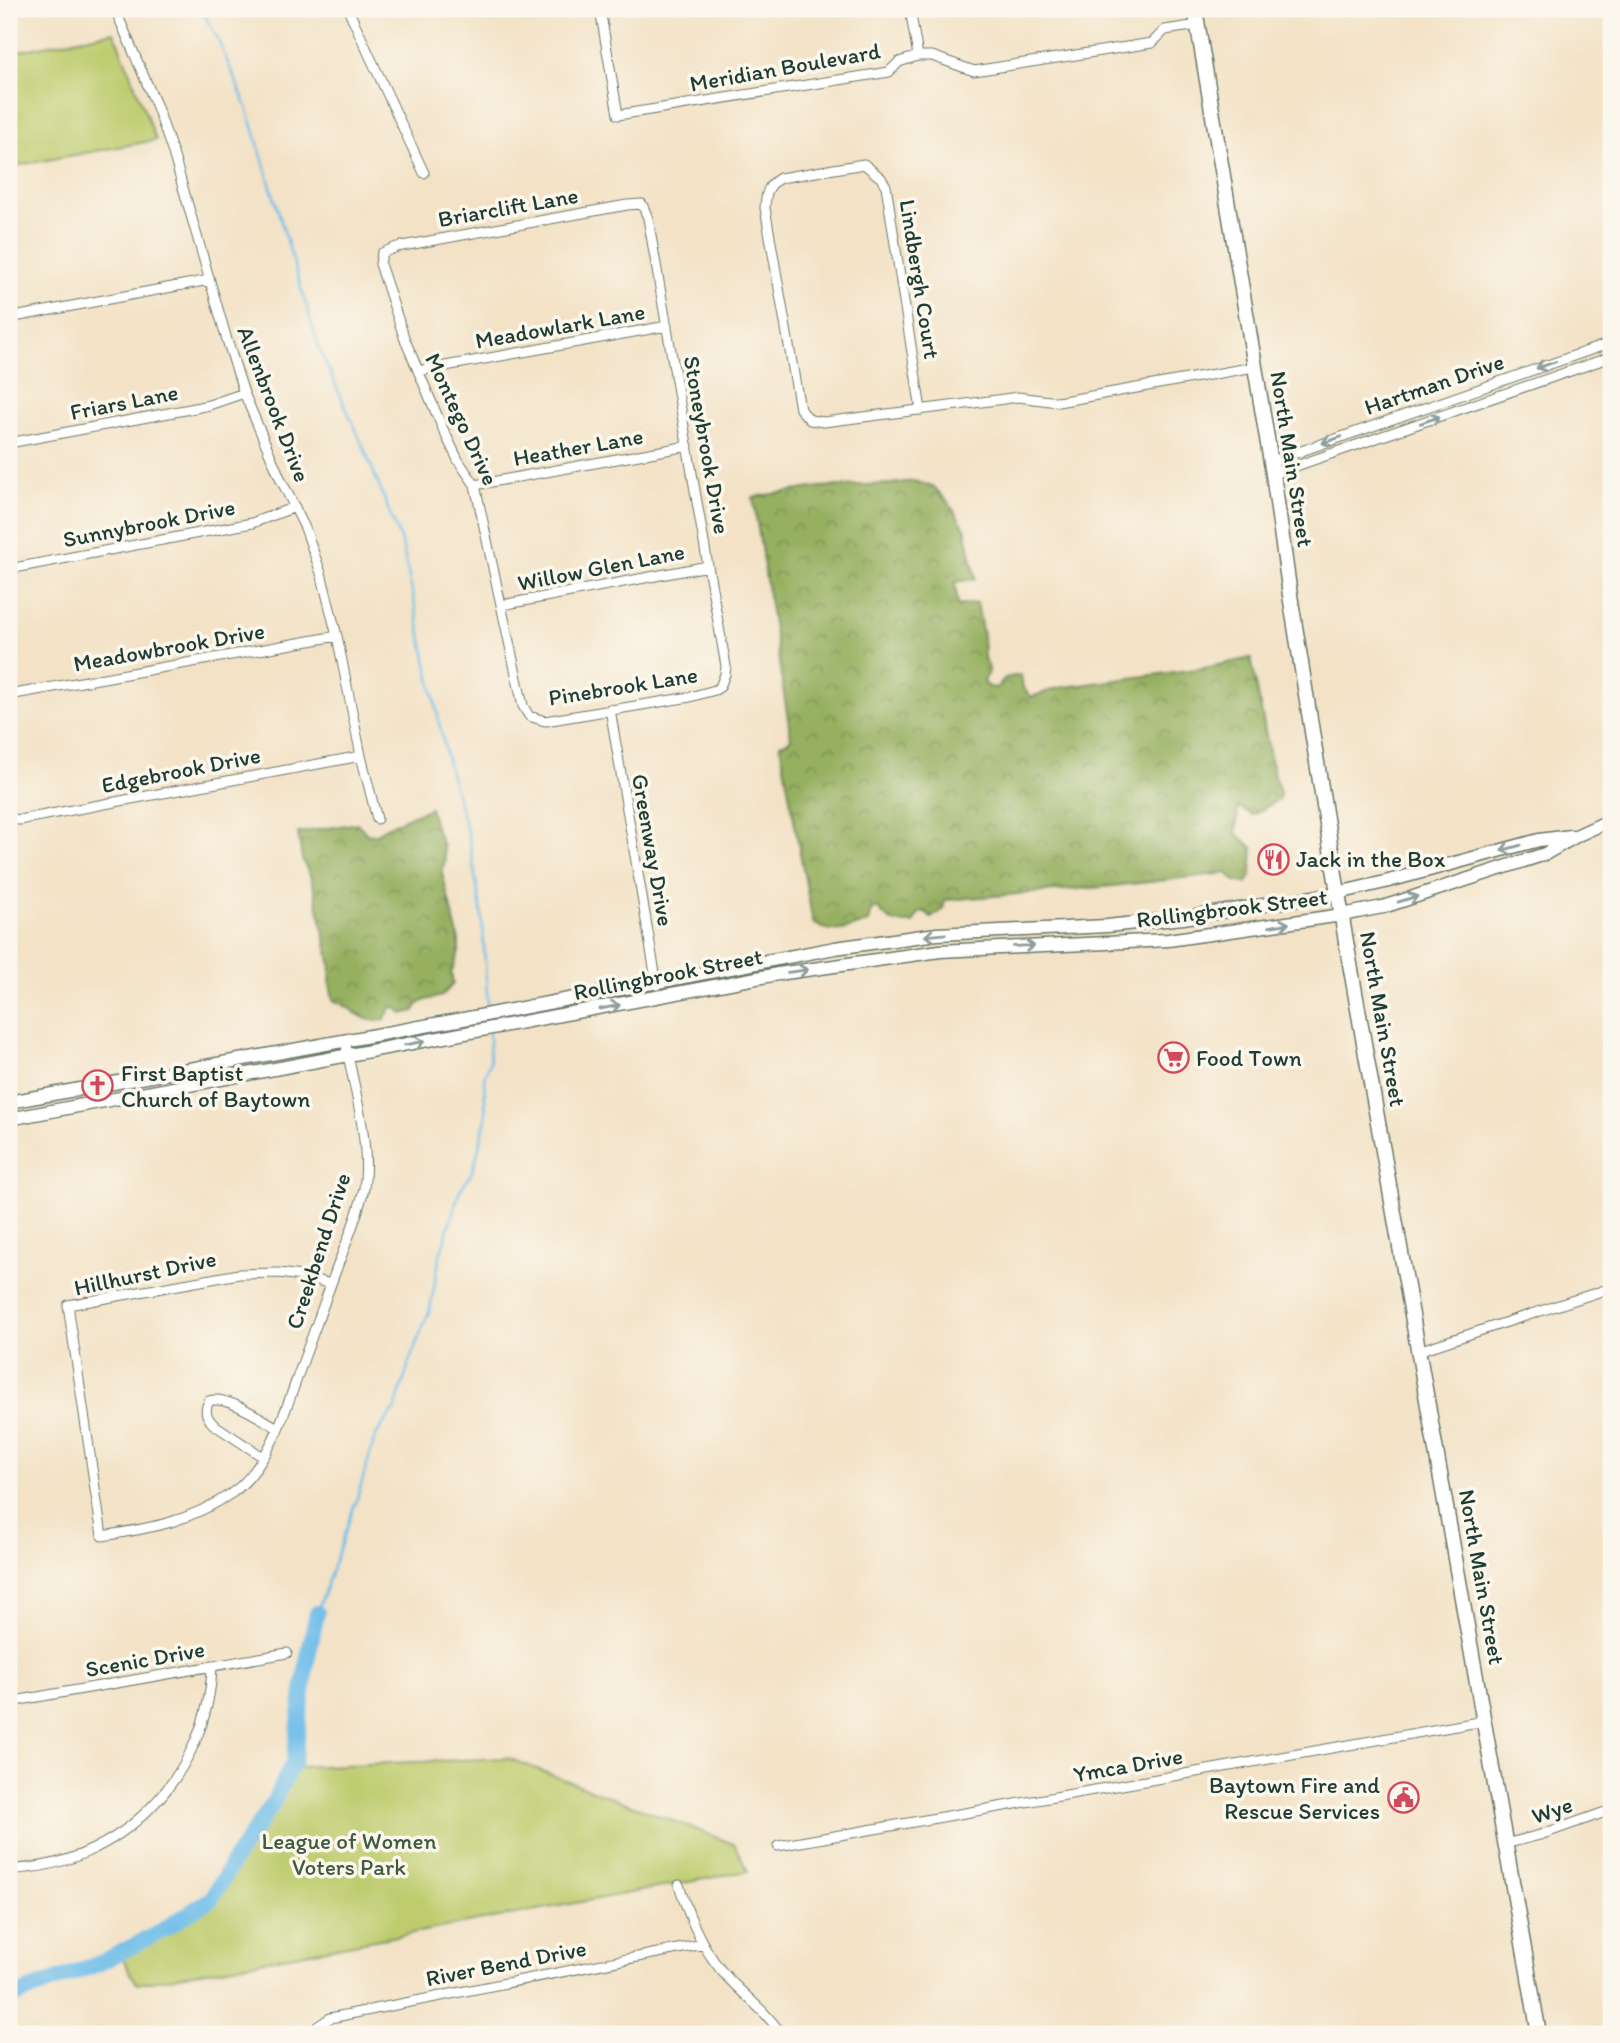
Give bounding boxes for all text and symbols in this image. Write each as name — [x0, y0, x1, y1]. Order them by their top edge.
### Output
street label: Meridian Boulevard — [688, 36, 883, 98]
street label: Briarclift Lane — [436, 181, 580, 233]
street label: Lindbergh Court — [894, 197, 946, 361]
street label: Meadowlark Lane — [473, 297, 647, 355]
street label: Allenbrook Drive — [231, 322, 317, 486]
street label: Hartman Drive — [1360, 347, 1508, 421]
street label: Montego Drive — [419, 348, 505, 490]
street label: Stoneybrook Drive — [678, 354, 736, 536]
one-way arrow — [1536, 360, 1558, 372]
street label: North Main Street — [1264, 369, 1320, 549]
street label: Friars Lane — [68, 378, 180, 426]
one-way arrow — [1418, 413, 1440, 425]
street label: Heather Lane — [511, 422, 645, 472]
one-way arrow — [1321, 435, 1343, 447]
street label: Sunnybrook Drive — [61, 493, 237, 553]
street label: Willow Glen Lane — [515, 537, 687, 597]
street label: Meadowbrook Drive — [71, 616, 267, 678]
street label: Pinebrook Lane — [546, 660, 700, 712]
street label: Edgebrook Drive — [99, 741, 263, 799]
street label: Greenway Drive — [626, 772, 680, 928]
restaurant icon: Jack in the Box — [1256, 842, 1290, 876]
one-way arrow — [1501, 842, 1523, 855]
place label: Jack in the Box — [1296, 845, 1446, 873]
street label: Rollingbrook Street — [1135, 882, 1329, 934]
one-way arrow — [1397, 892, 1419, 905]
one-way arrow — [1267, 918, 1290, 931]
one-way arrow — [924, 928, 947, 941]
street label: North Main Street — [1354, 929, 1412, 1109]
one-way arrow — [1012, 939, 1035, 952]
street label: Rollingbrook Street — [571, 942, 765, 1006]
one-way arrow — [786, 964, 809, 977]
one-way arrow — [598, 999, 621, 1013]
one-way arrow — [403, 1036, 426, 1050]
supermarket icon: Food Town — [1156, 1041, 1190, 1075]
place label: Food Town — [1196, 1044, 1302, 1072]
place label: First Baptist Church of Baytown — [121, 1059, 310, 1113]
church icon: First Baptist Church of Baytown — [81, 1069, 115, 1103]
street label: Creekbend Drive — [280, 1169, 356, 1333]
street label: Hillhurst Drive — [71, 1244, 219, 1302]
street label: North Main Street — [1453, 1487, 1511, 1667]
street label: Scenic Drive — [83, 1635, 207, 1683]
street label: Ymca Drive — [1071, 1742, 1185, 1788]
place label: Baytown Fire and Rescue Services — [1209, 1771, 1380, 1825]
public building icon: Baytown Fire and Rescue Services — [1386, 1781, 1420, 1815]
street label: Wye — [1528, 1790, 1576, 1830]
park label: League of Women Voters Park — [262, 1827, 436, 1881]
street label: River Bend Drive — [423, 1934, 589, 1992]

